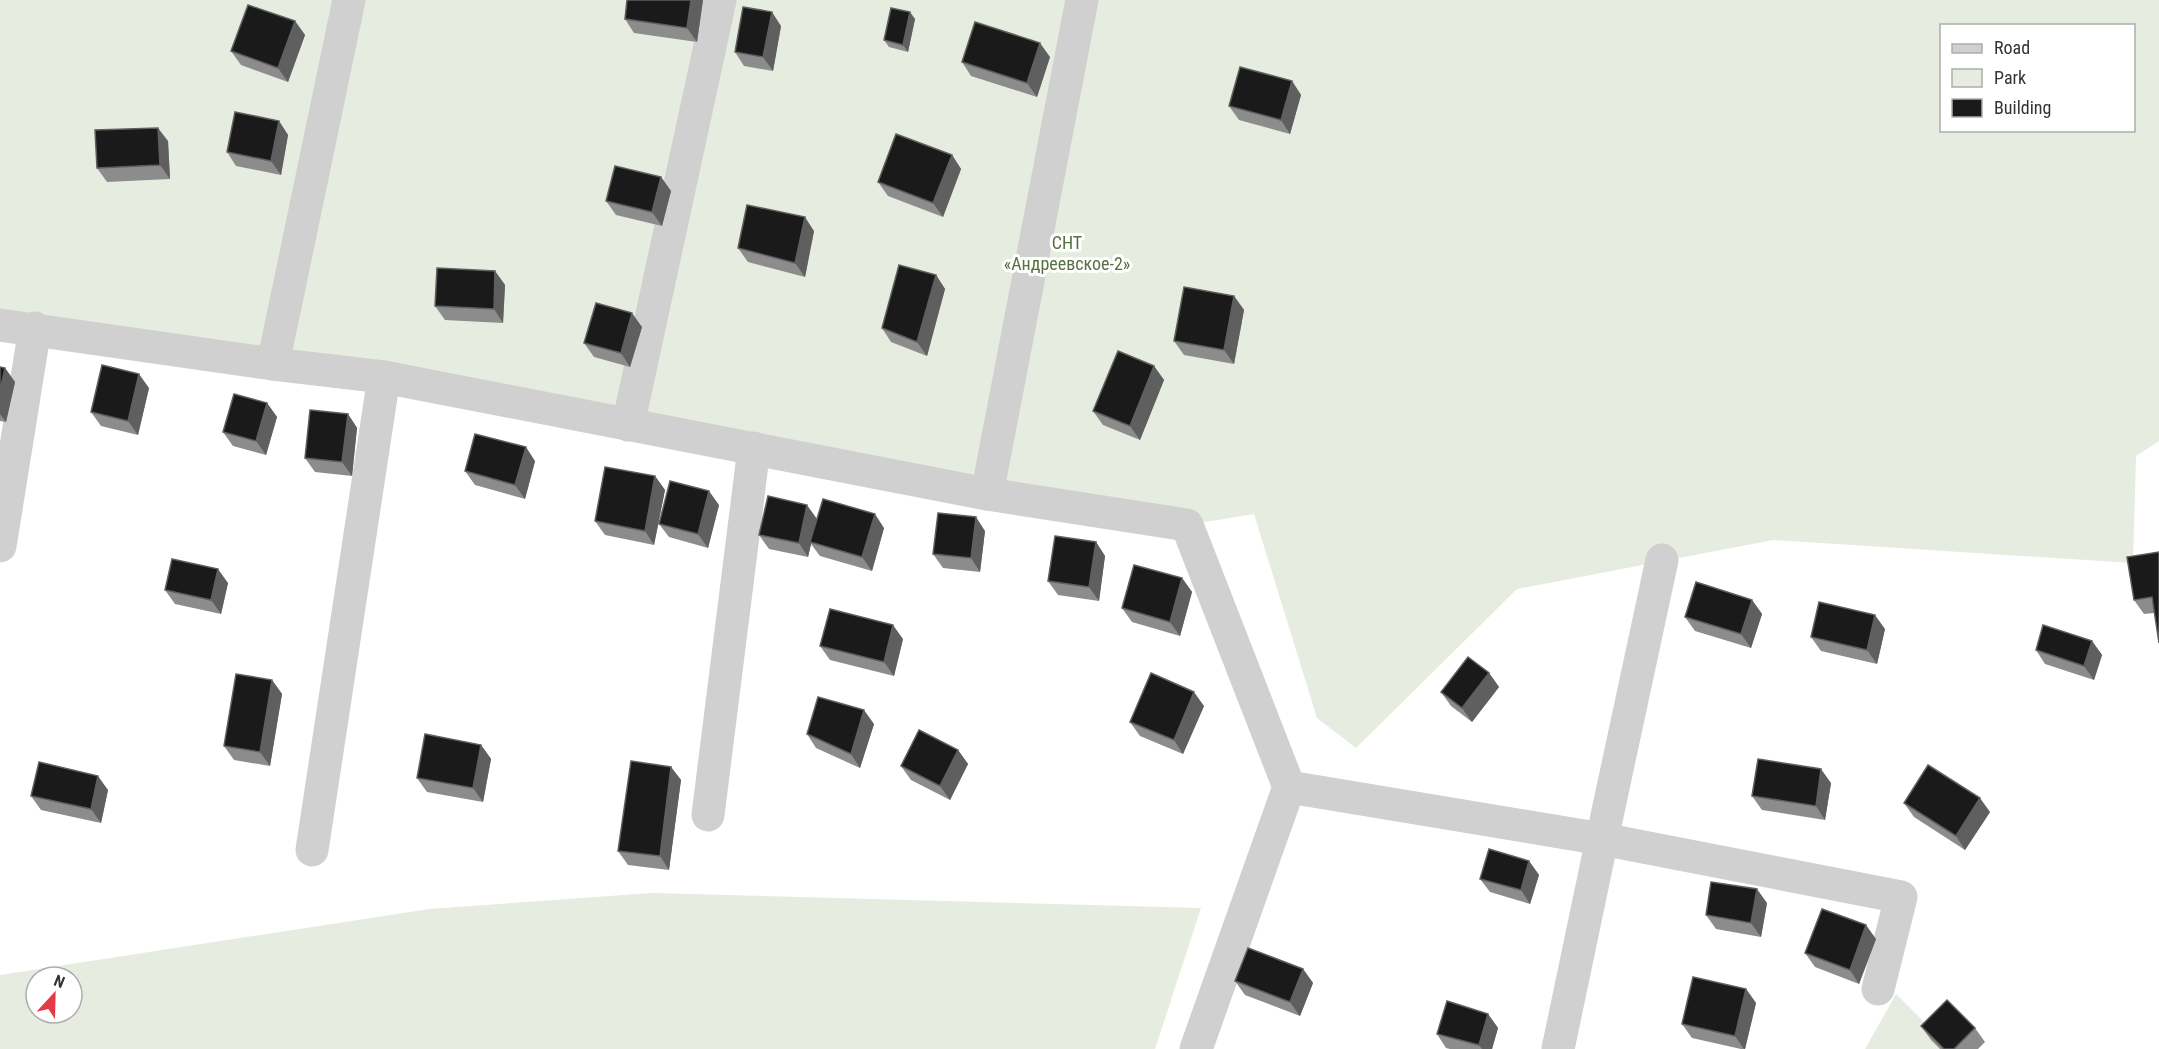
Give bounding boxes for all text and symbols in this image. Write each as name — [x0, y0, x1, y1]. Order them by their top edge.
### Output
legend — [1940, 24, 2135, 132]
text: Road — [1994, 37, 2030, 58]
text: Park — [1994, 67, 2026, 88]
text: Building — [1994, 97, 2051, 118]
park label: СНТ «Андреевское-2» — [1004, 232, 1130, 274]
north arrow — [24, 965, 84, 1025]
text: N — [51, 971, 68, 992]

